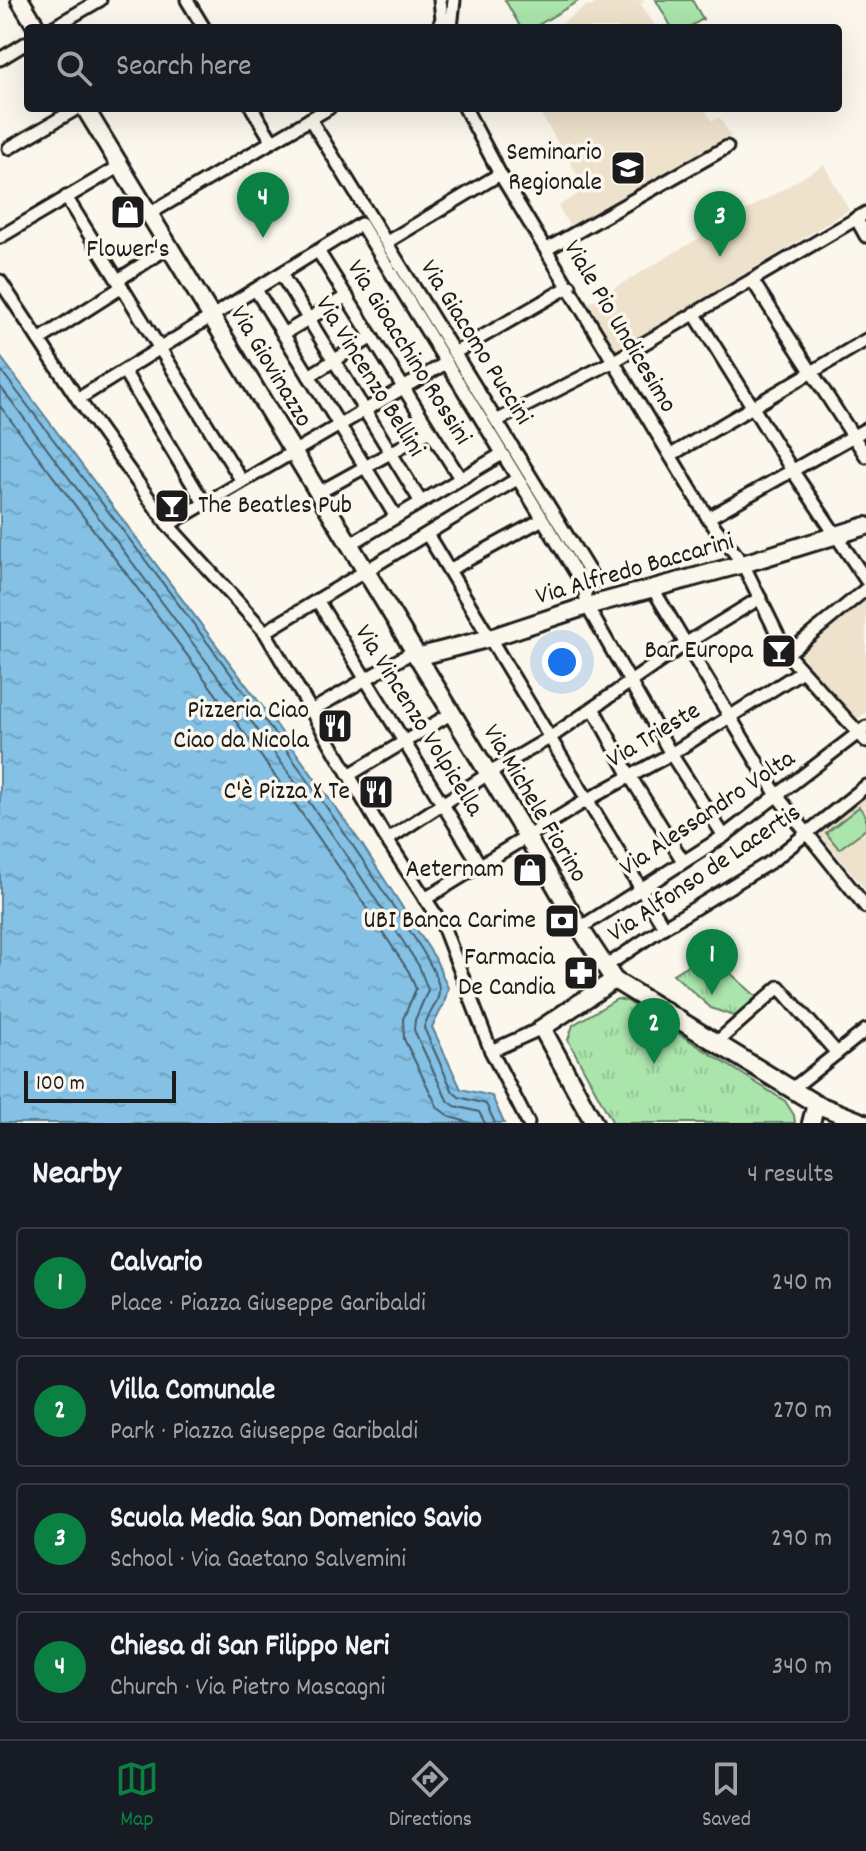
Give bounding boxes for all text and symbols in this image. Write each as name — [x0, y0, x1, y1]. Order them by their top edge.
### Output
search box — [24, 24, 842, 112]
icon: search — [52, 46, 96, 90]
text: Search here — [116, 47, 252, 90]
place label: Seminario Regionale — [506, 135, 602, 202]
school or university icon: Seminario Regionale — [609, 149, 647, 187]
pin: 4 — [237, 172, 289, 238]
pin: 3 — [694, 191, 746, 257]
shop icon: Flower's — [109, 193, 147, 231]
place label: Flower's — [86, 232, 170, 269]
street label: Viale Pio Undicesimo — [553, 234, 685, 420]
street label: Via Gioacchino Rossini — [336, 253, 480, 453]
street label: Via Giacomo Puccini — [409, 253, 541, 433]
street label: Via Vincenzo Bellini — [305, 289, 433, 465]
street label: Via Giovinazzo — [219, 299, 321, 435]
bar icon: The Beatles Pub — [153, 487, 191, 525]
place label: The Beatles Pub — [198, 488, 352, 525]
street label: Via Alfredo Baccarini — [532, 524, 739, 616]
street label: Via Vincenzo Volpicella — [344, 618, 492, 825]
bar icon: Bar Europa — [760, 632, 798, 670]
place label: Bar Europa — [644, 633, 754, 670]
your location — [542, 642, 582, 682]
place label: Pizzeria Ciao Ciao da Nicola — [173, 693, 310, 760]
street label: Via Trieste — [600, 693, 708, 779]
restaurant icon: Pizzeria Ciao Ciao da Nicola — [316, 707, 354, 745]
street label: Via Michele Fiorino — [472, 718, 596, 890]
street label: Via Alessandro Volta — [613, 741, 804, 887]
restaurant icon: C'è Pizza X Te — [357, 773, 395, 811]
place label: C'è Pizza X Te — [223, 774, 350, 811]
street label: Via Alfonso de Lacertis — [601, 795, 809, 953]
shop icon: Aeternam — [511, 851, 549, 889]
place label: Aeternam — [406, 852, 504, 889]
bank icon: UBI Banca Carime — [543, 902, 581, 940]
place label: UBI Banca Carime — [363, 903, 536, 940]
pin: 1 — [686, 929, 738, 995]
place label: Farmacia De Candia — [458, 940, 556, 1007]
pharmacy icon: Farmacia De Candia — [562, 954, 600, 992]
pin: 2 — [628, 998, 680, 1064]
scale bar — [24, 1067, 176, 1103]
text: 100 m — [36, 1069, 85, 1100]
text: Nearby — [32, 1151, 121, 1200]
text: 4 results — [747, 1157, 834, 1194]
text: Calvario — [110, 1243, 203, 1286]
text: 1 — [57, 1265, 63, 1302]
text: 240 m — [772, 1265, 832, 1302]
text: Place · Piazza Giuseppe Garibaldi — [110, 1286, 426, 1323]
text: Villa Comunale — [110, 1371, 275, 1414]
text: 2 — [54, 1393, 66, 1430]
text: 270 m — [773, 1393, 832, 1430]
text: Park · Piazza Giuseppe Garibaldi — [110, 1414, 418, 1451]
text: Scuola Media San Domenico Savio — [110, 1499, 482, 1542]
text: 3 — [54, 1521, 66, 1558]
text: 290 m — [771, 1521, 832, 1558]
text: School · Via Gaetano Salvemini — [110, 1542, 406, 1579]
text: Chiesa di San Filippo Neri — [110, 1627, 389, 1670]
text: 4 — [55, 1649, 65, 1686]
text: 340 m — [772, 1649, 832, 1686]
text: Church · Via Pietro Mascagni — [110, 1670, 385, 1707]
tab: Map — [115, 1757, 159, 1836]
tab: Directions — [389, 1757, 472, 1836]
tab: Saved — [702, 1757, 751, 1836]

